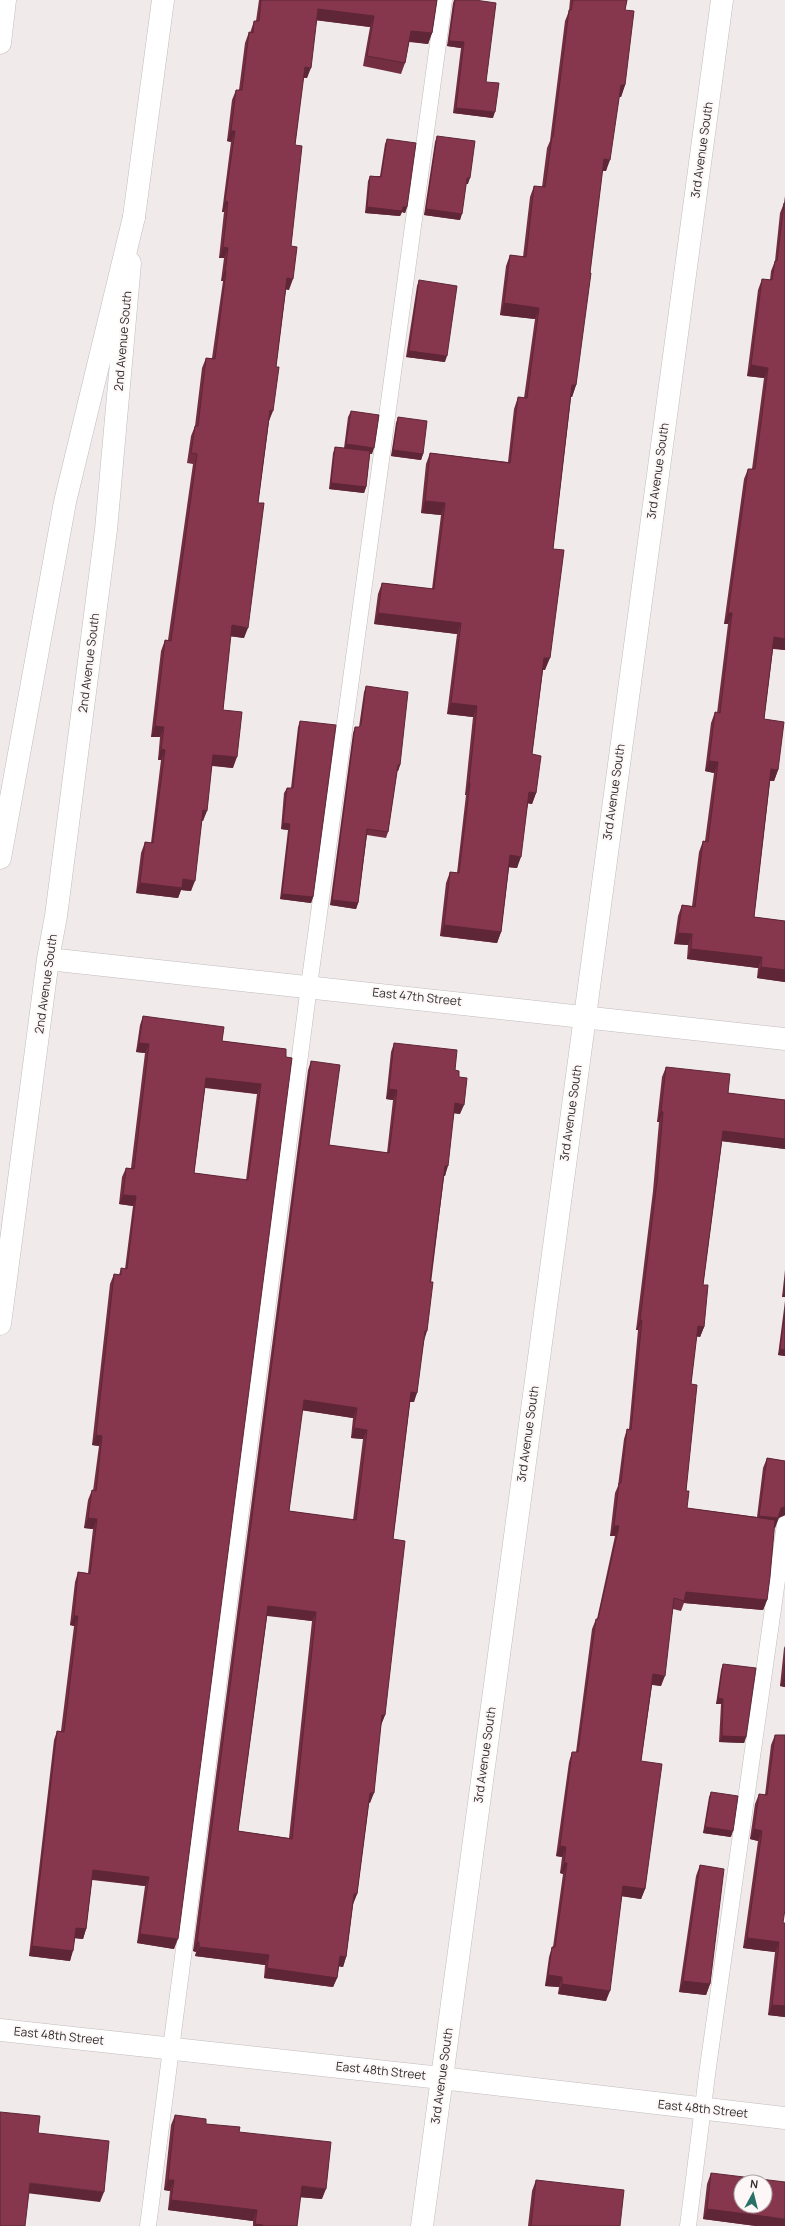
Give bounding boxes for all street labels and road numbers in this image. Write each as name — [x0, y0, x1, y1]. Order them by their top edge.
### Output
street label: 3rd Avenue South — [686, 101, 717, 199]
street label: 2nd Avenue South — [110, 290, 135, 392]
street label: 3rd Avenue South — [642, 422, 673, 520]
street label: 2nd Avenue South — [74, 612, 103, 714]
street label: 3rd Avenue South — [598, 743, 629, 841]
street label: 2nd Avenue South — [30, 933, 61, 1035]
street label: East 47th Street — [372, 983, 463, 1010]
street label: 3rd Avenue South — [555, 1064, 586, 1162]
street label: 3rd Avenue South — [512, 1385, 543, 1483]
street label: 3rd Avenue South — [469, 1706, 500, 1804]
street label: East 48th Street — [13, 2022, 105, 2049]
street label: 3rd Avenue South — [426, 2027, 457, 2125]
street label: East 48th Street — [335, 2057, 427, 2084]
street label: East 48th Street — [657, 2095, 749, 2122]

